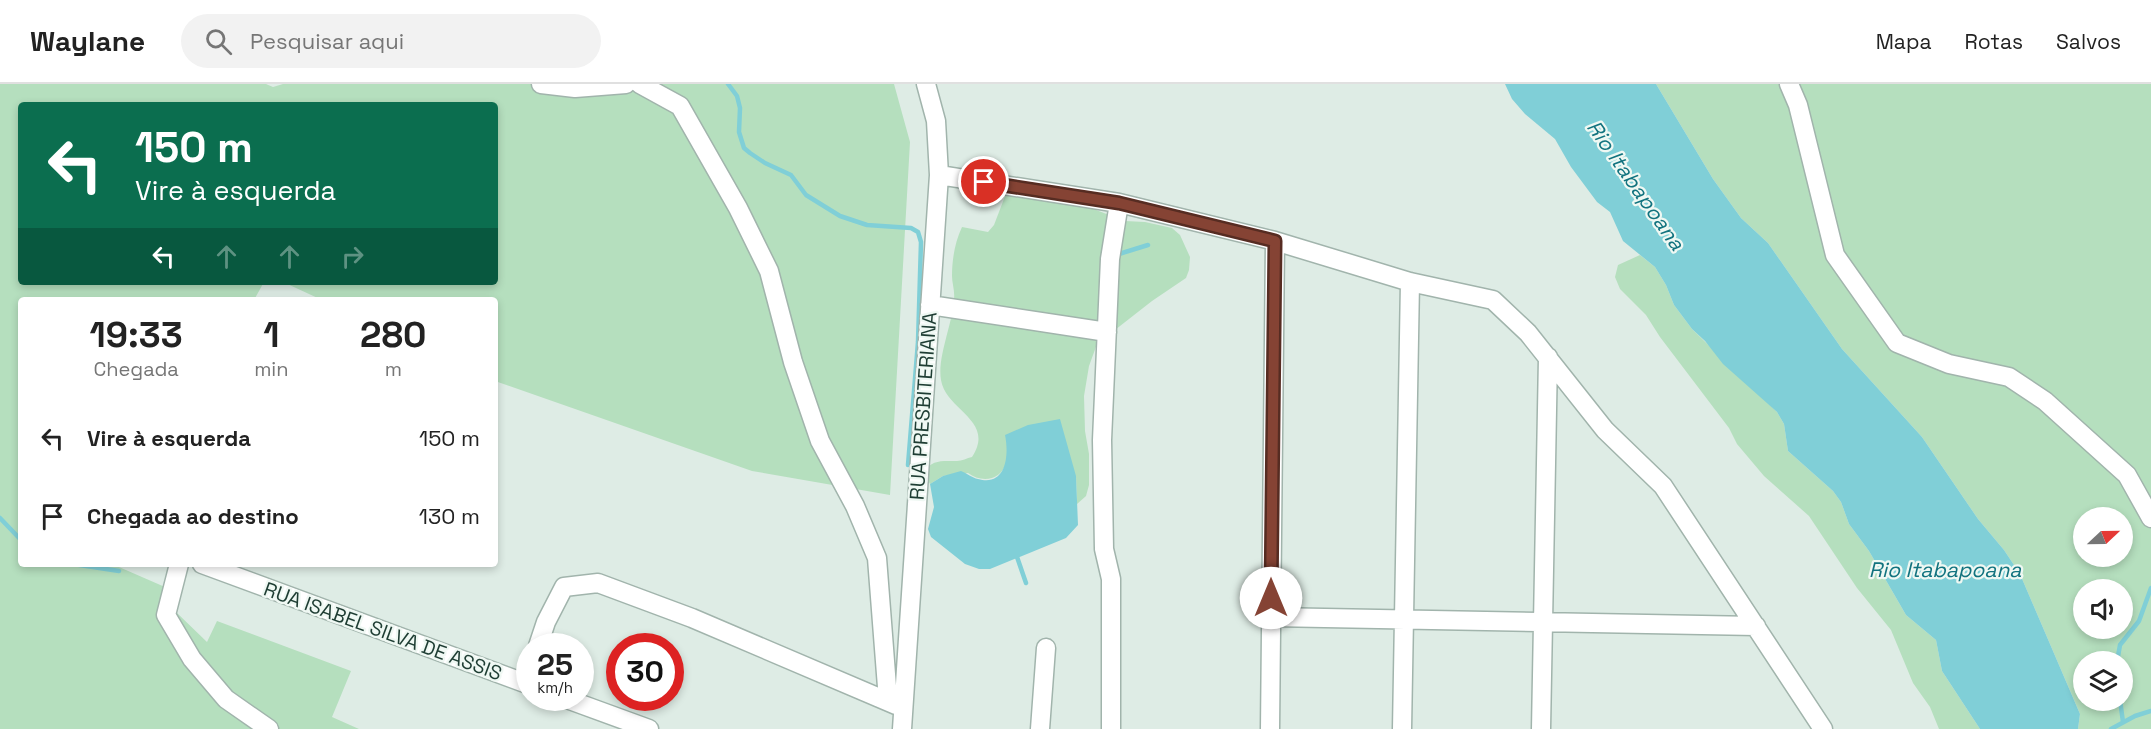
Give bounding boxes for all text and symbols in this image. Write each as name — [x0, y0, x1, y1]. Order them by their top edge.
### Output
search box — [181, 14, 601, 68]
text: Waylane — [30, 23, 145, 59]
icon: search — [202, 25, 235, 58]
text: Pesquisar aqui — [250, 27, 404, 55]
text: Mapa — [1876, 28, 1931, 55]
text: Rotas — [1964, 28, 2023, 55]
text: Salvos — [2056, 28, 2121, 55]
water label: Rio Itabapoana — [1581, 115, 1691, 256]
text: 150 m — [135, 121, 253, 174]
icon: left — [36, 126, 114, 204]
pin — [958, 156, 1009, 207]
icon: arrive — [967, 165, 1000, 198]
text: Vire à esquerda — [135, 173, 336, 208]
icon: left — [147, 240, 180, 273]
icon: ahead — [210, 240, 243, 273]
icon: ahead — [273, 240, 306, 273]
icon: right — [336, 240, 369, 273]
street label: RUA PRESBITERIANA — [903, 311, 943, 501]
text: 19:33 — [90, 312, 183, 358]
text: 1 — [263, 312, 279, 358]
text: 280 — [360, 312, 426, 358]
text: Chegada — [93, 356, 179, 382]
text: min — [254, 356, 289, 382]
text: m — [385, 356, 402, 382]
icon: left — [36, 422, 69, 455]
text: Vire à esquerda — [87, 424, 251, 452]
text: 150 m — [419, 424, 480, 452]
icon: arrive — [36, 500, 69, 533]
text: Chegada ao destino — [87, 502, 299, 530]
text: 130 m — [419, 502, 480, 530]
north arrow — [2073, 507, 2133, 567]
map controls — [2073, 507, 2133, 711]
water label: Rio Itabapoana — [1869, 556, 2022, 583]
position arrow — [1239, 566, 1303, 630]
street label: RUA ISABEL SILVA DE ASSIS — [260, 576, 506, 686]
button: sound — [2073, 579, 2133, 639]
speed limit sign: 30 — [606, 633, 684, 711]
text: 25 — [537, 645, 573, 684]
button: layers — [2073, 651, 2133, 711]
text: km/h — [537, 678, 573, 697]

